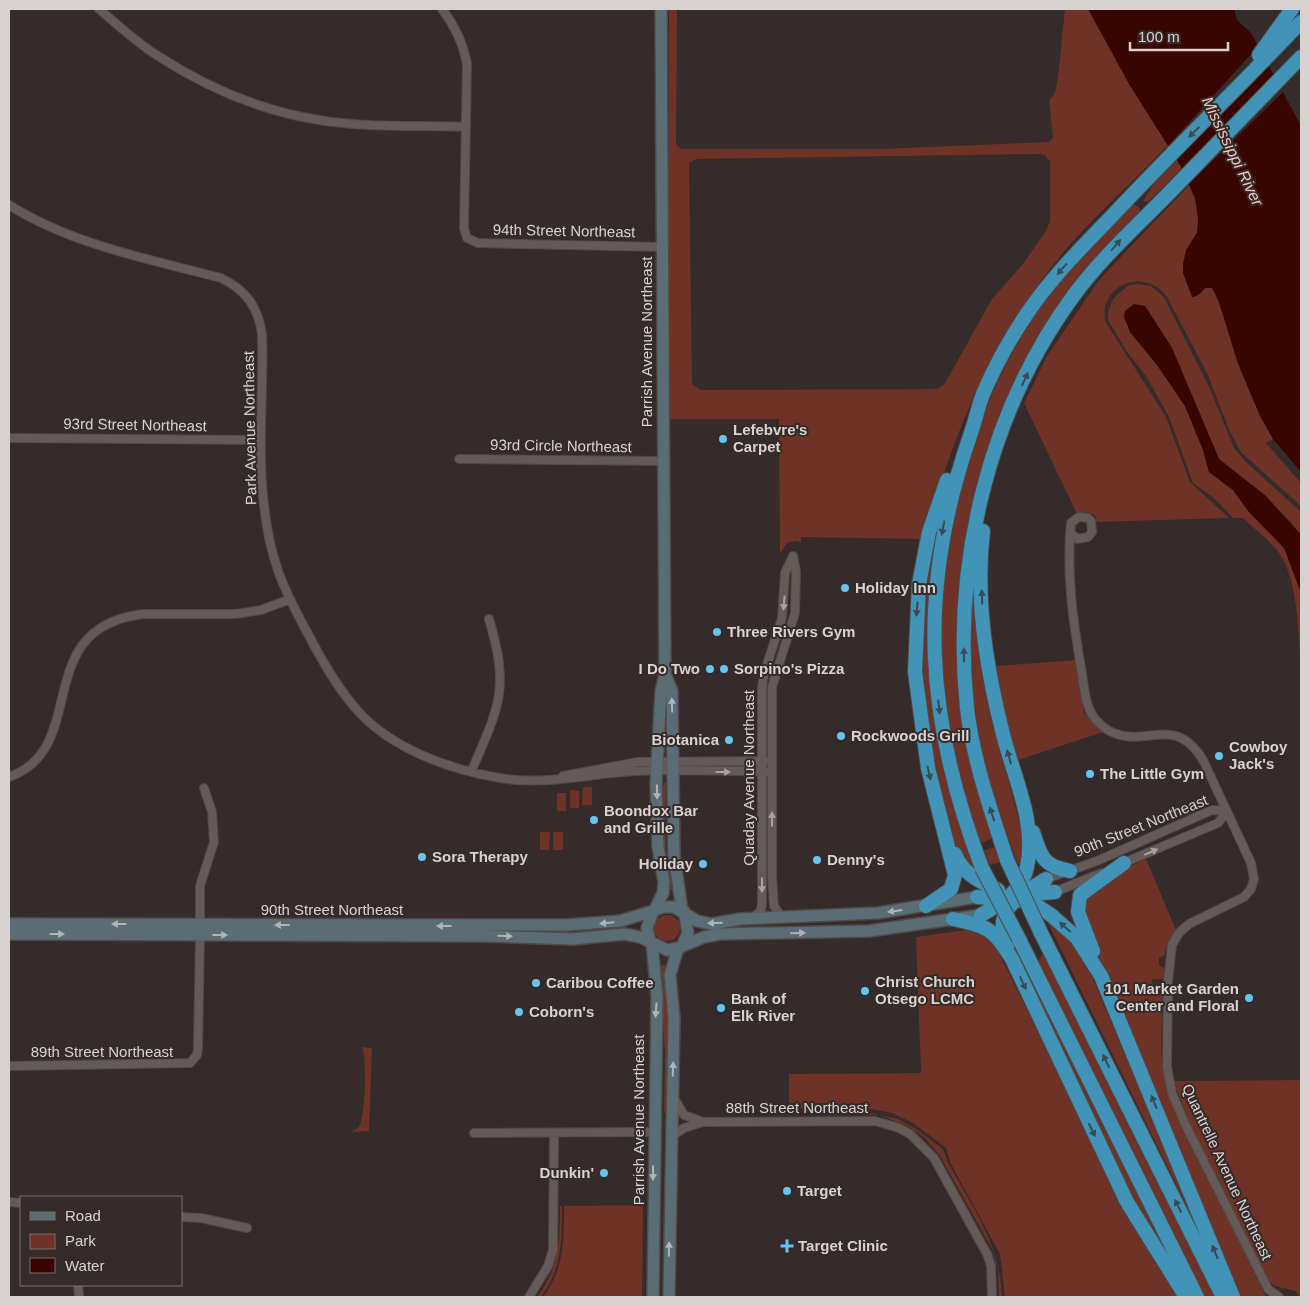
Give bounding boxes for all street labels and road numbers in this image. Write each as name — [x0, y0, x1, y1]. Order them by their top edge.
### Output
street label: 94th Street Northeast — [493, 221, 636, 240]
street label: Parrish Avenue Northeast — [638, 256, 655, 427]
street label: Park Avenue Northeast — [240, 350, 259, 505]
street label: 93rd Street Northeast — [63, 415, 208, 434]
street label: 93rd Circle Northeast — [490, 436, 633, 455]
street label: Quaday Avenue Northeast — [740, 689, 757, 866]
street label: 90th Street Northeast — [1072, 791, 1211, 860]
street label: 90th Street Northeast — [261, 901, 404, 918]
street label: Parrish Avenue Northeast — [630, 1034, 647, 1205]
street label: 89th Street Northeast — [31, 1043, 174, 1060]
street label: Quantrelle Avenue Northeast — [1179, 1081, 1276, 1263]
street label: 88th Street Northeast — [726, 1099, 869, 1116]

